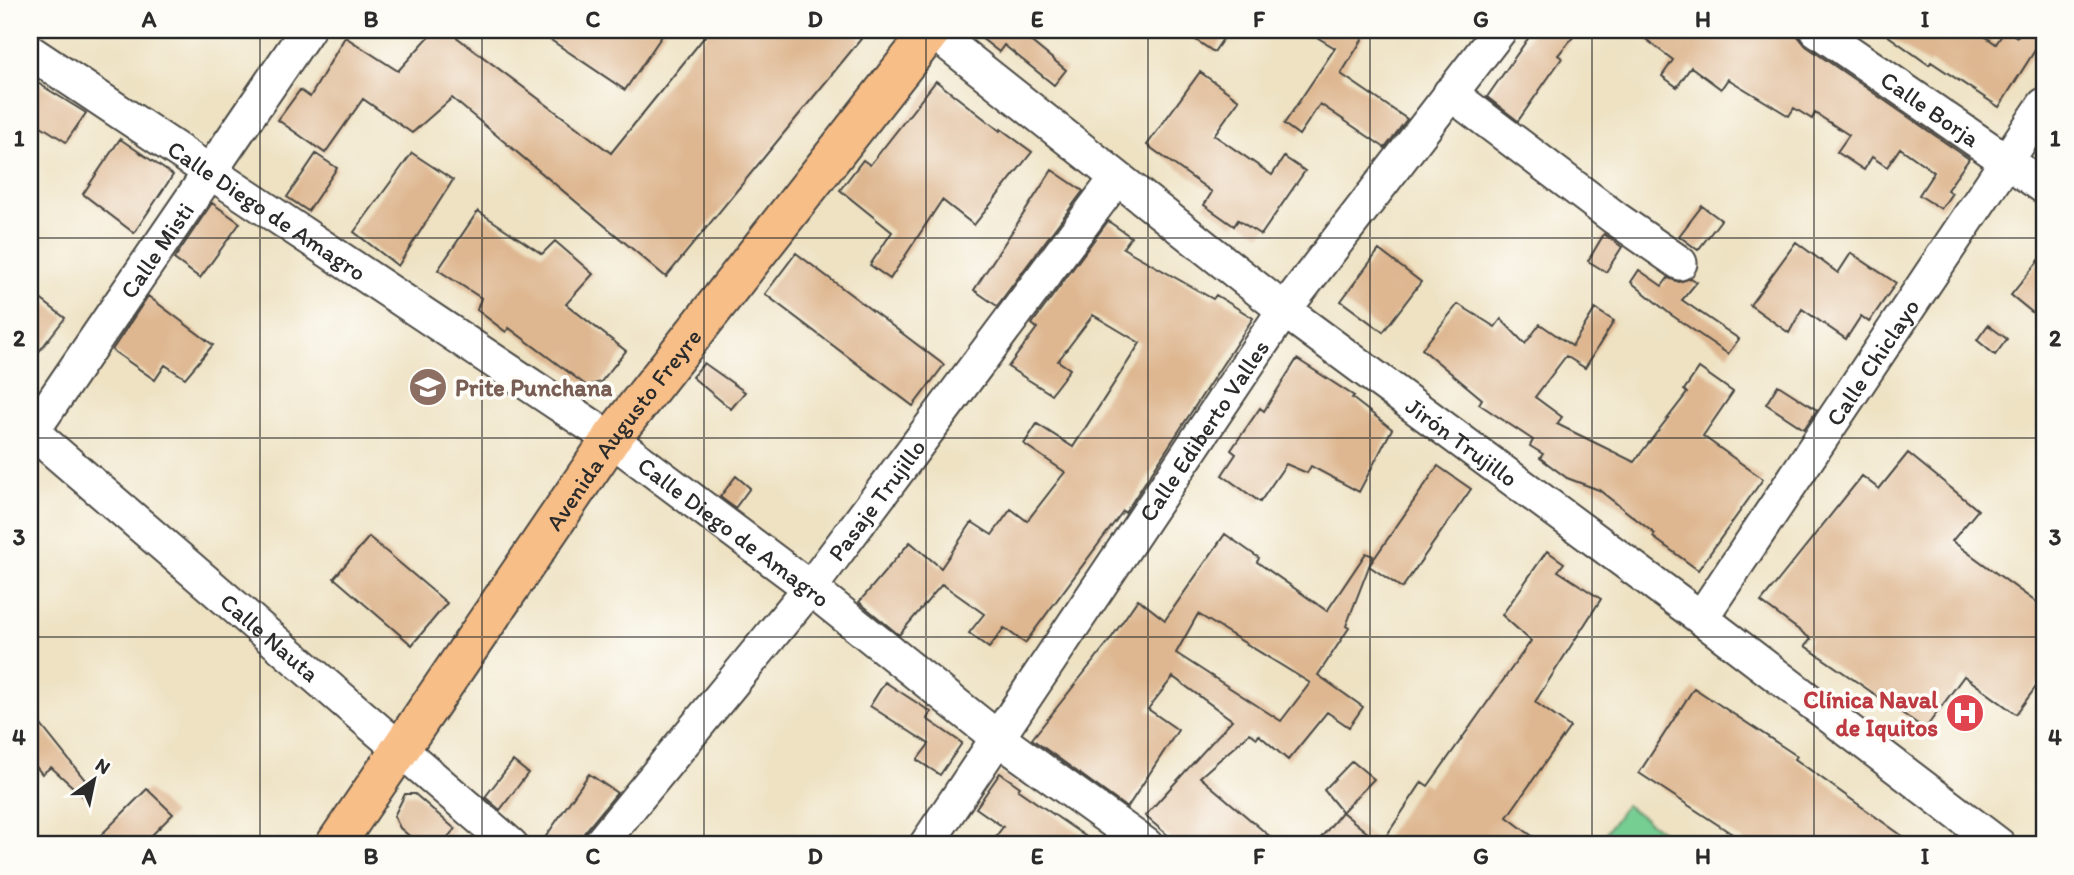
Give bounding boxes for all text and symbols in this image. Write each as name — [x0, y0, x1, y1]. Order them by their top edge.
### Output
text: A — [141, 5, 157, 33]
text: B — [364, 5, 379, 33]
text: C — [586, 5, 601, 33]
text: D — [807, 5, 823, 33]
text: E — [1031, 5, 1044, 33]
text: F — [1253, 5, 1266, 33]
text: G — [1473, 5, 1489, 33]
text: H — [1695, 5, 1711, 33]
text: I — [1921, 5, 1930, 33]
street label: Calle Borja — [1875, 64, 1986, 153]
text: 1 — [14, 124, 25, 152]
text: 1 — [2050, 124, 2061, 152]
street label: Calle Diego de Amagro — [162, 133, 372, 287]
street label: Calle Misti — [113, 197, 199, 304]
street label: Calle Chiclayo — [1819, 293, 1925, 431]
street label: Avenida Augusto Freyre — [539, 322, 707, 536]
text: 2 — [13, 324, 26, 352]
text: 2 — [2049, 324, 2062, 352]
street label: Calle Ediberto Valles — [1132, 334, 1275, 527]
school or university icon: Prite Punchana — [407, 366, 449, 408]
place label: Prite Punchana — [455, 373, 612, 402]
street label: Jirón Trujillo — [1400, 391, 1524, 492]
street label: Pasaje Trujillo — [821, 433, 931, 566]
street label: Calle Diego de Amagro — [632, 450, 836, 613]
text: 3 — [13, 523, 26, 551]
text: 3 — [2049, 523, 2062, 551]
street label: Calle Nauta — [215, 587, 325, 688]
place label: Clínica Naval de Iquitos — [1803, 685, 1938, 743]
hospital icon: Clínica Naval de Iquitos — [1944, 692, 1986, 734]
text: 4 — [12, 723, 26, 751]
text: 4 — [2048, 723, 2062, 751]
north arrow — [60, 746, 130, 816]
text: N — [91, 753, 115, 779]
text: A — [141, 842, 157, 870]
text: B — [364, 842, 379, 870]
text: C — [586, 842, 601, 870]
text: D — [807, 842, 823, 870]
text: E — [1031, 842, 1044, 870]
text: F — [1253, 842, 1266, 870]
text: G — [1473, 842, 1489, 870]
text: H — [1695, 842, 1711, 870]
text: I — [1921, 842, 1930, 870]

